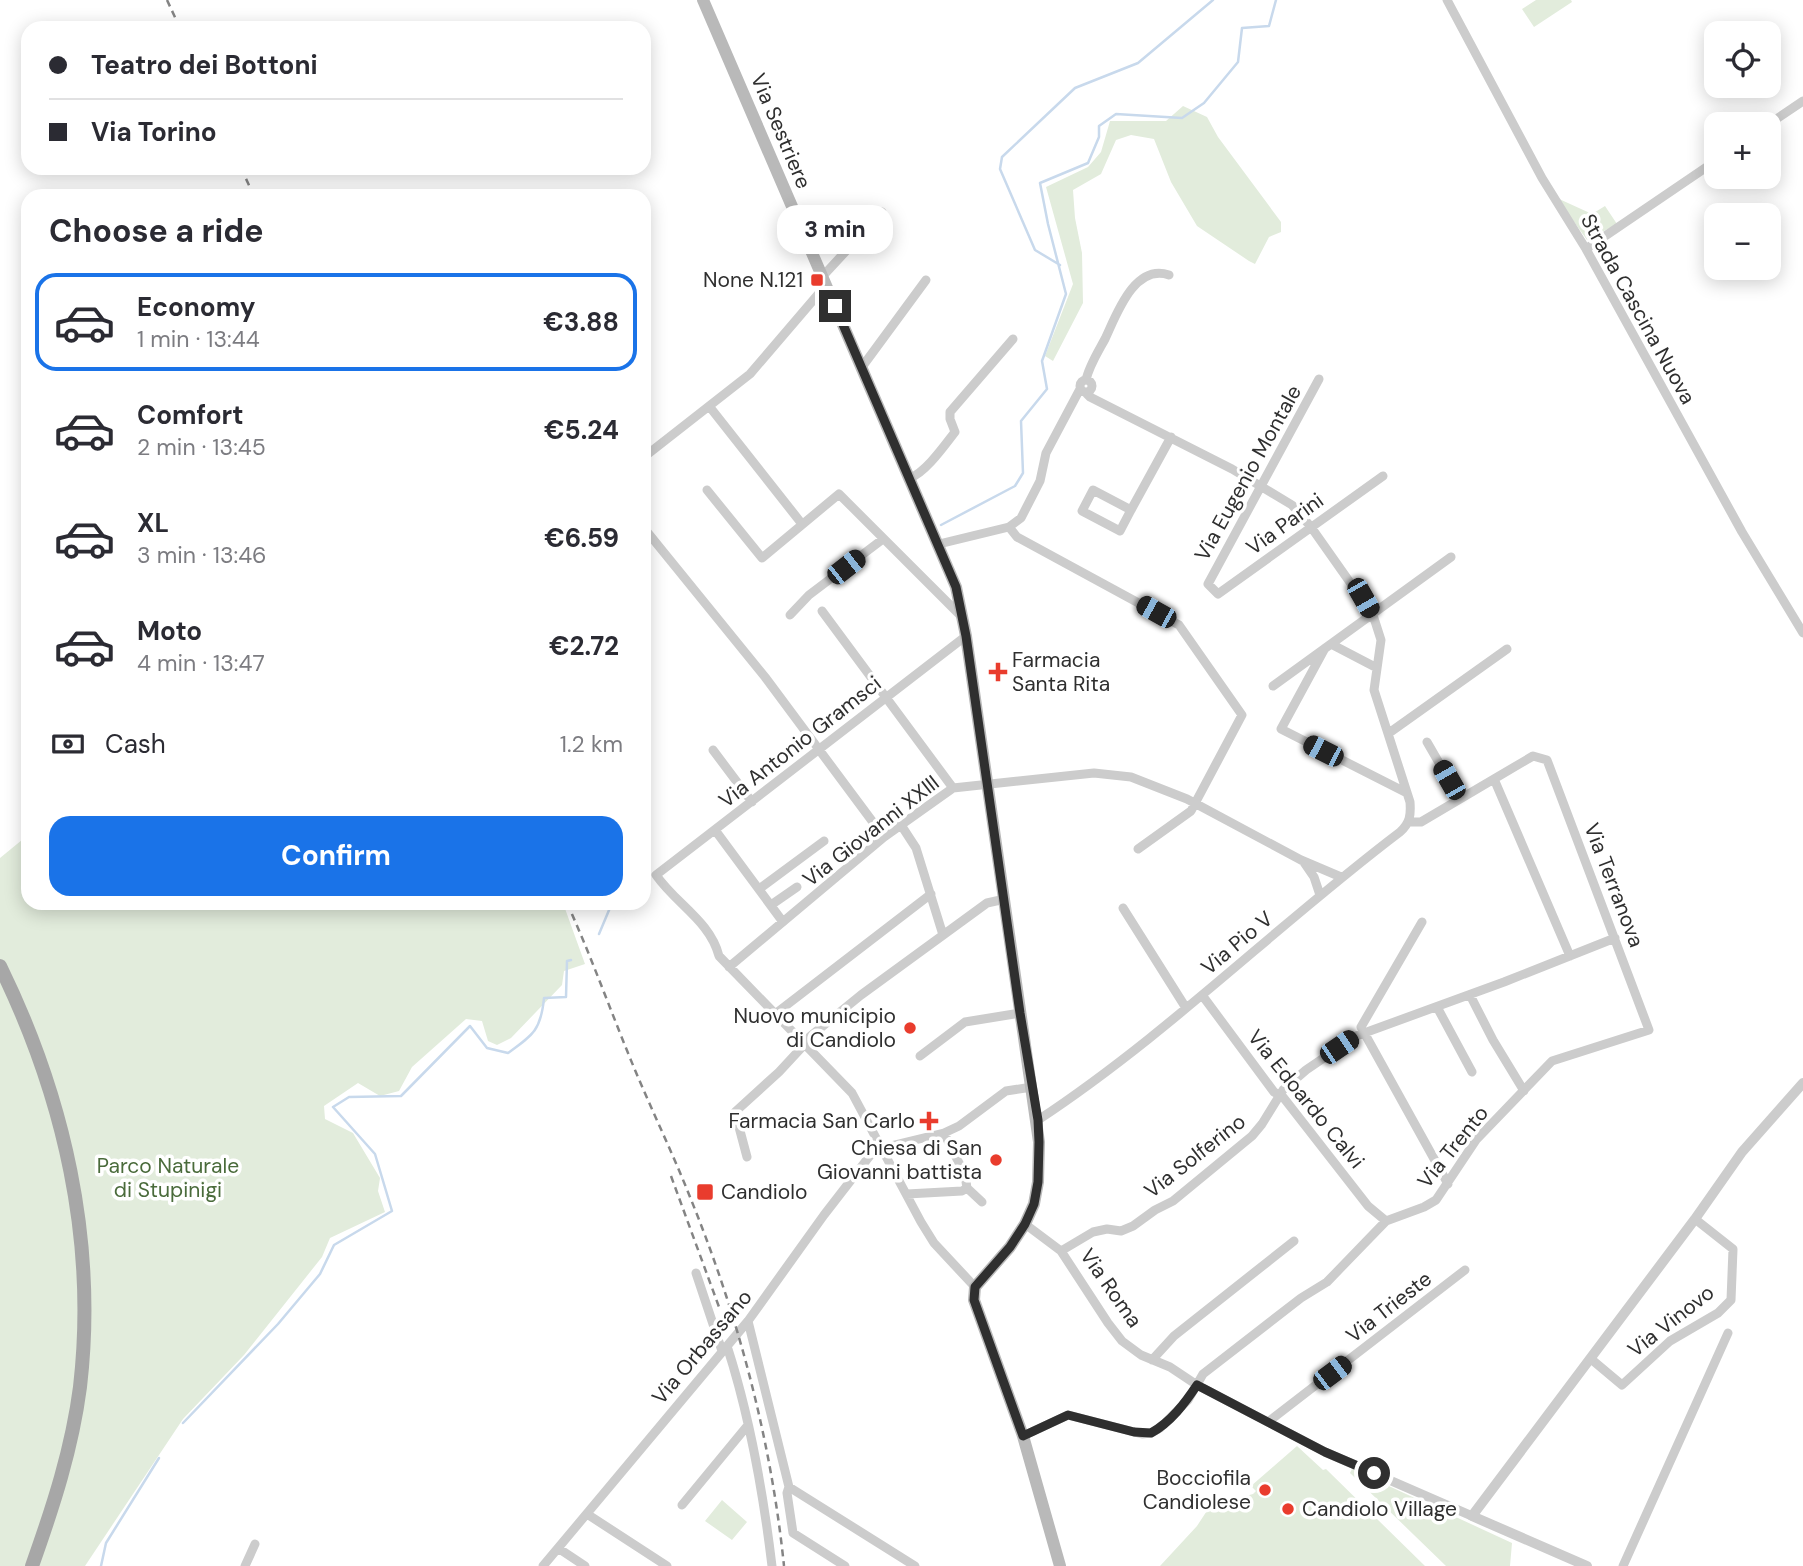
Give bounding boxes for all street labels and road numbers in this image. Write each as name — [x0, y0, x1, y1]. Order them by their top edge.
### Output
street label: Via Sestriere — [744, 69, 818, 193]
street label: Strada Cascina Nuova — [1574, 209, 1702, 409]
street label: Via Eugenio Montale — [1188, 380, 1308, 566]
street label: Via Parini — [1241, 486, 1329, 562]
street label: Via Antonio Gramsci — [713, 670, 887, 814]
street label: Via Giovanni XXIII — [797, 769, 945, 893]
street label: Via Terranova — [1577, 819, 1651, 951]
street label: Via Pio V — [1195, 905, 1279, 981]
street label: Via Edoardo Calvi — [1241, 1024, 1371, 1174]
street label: Via Trento — [1411, 1100, 1495, 1194]
street label: Via Solferino — [1139, 1108, 1251, 1204]
street label: Via Roma — [1074, 1243, 1148, 1333]
street label: Via Trieste — [1340, 1265, 1438, 1349]
street label: Via Vinovo — [1622, 1279, 1720, 1363]
street label: Via Orbassano — [646, 1284, 758, 1410]

